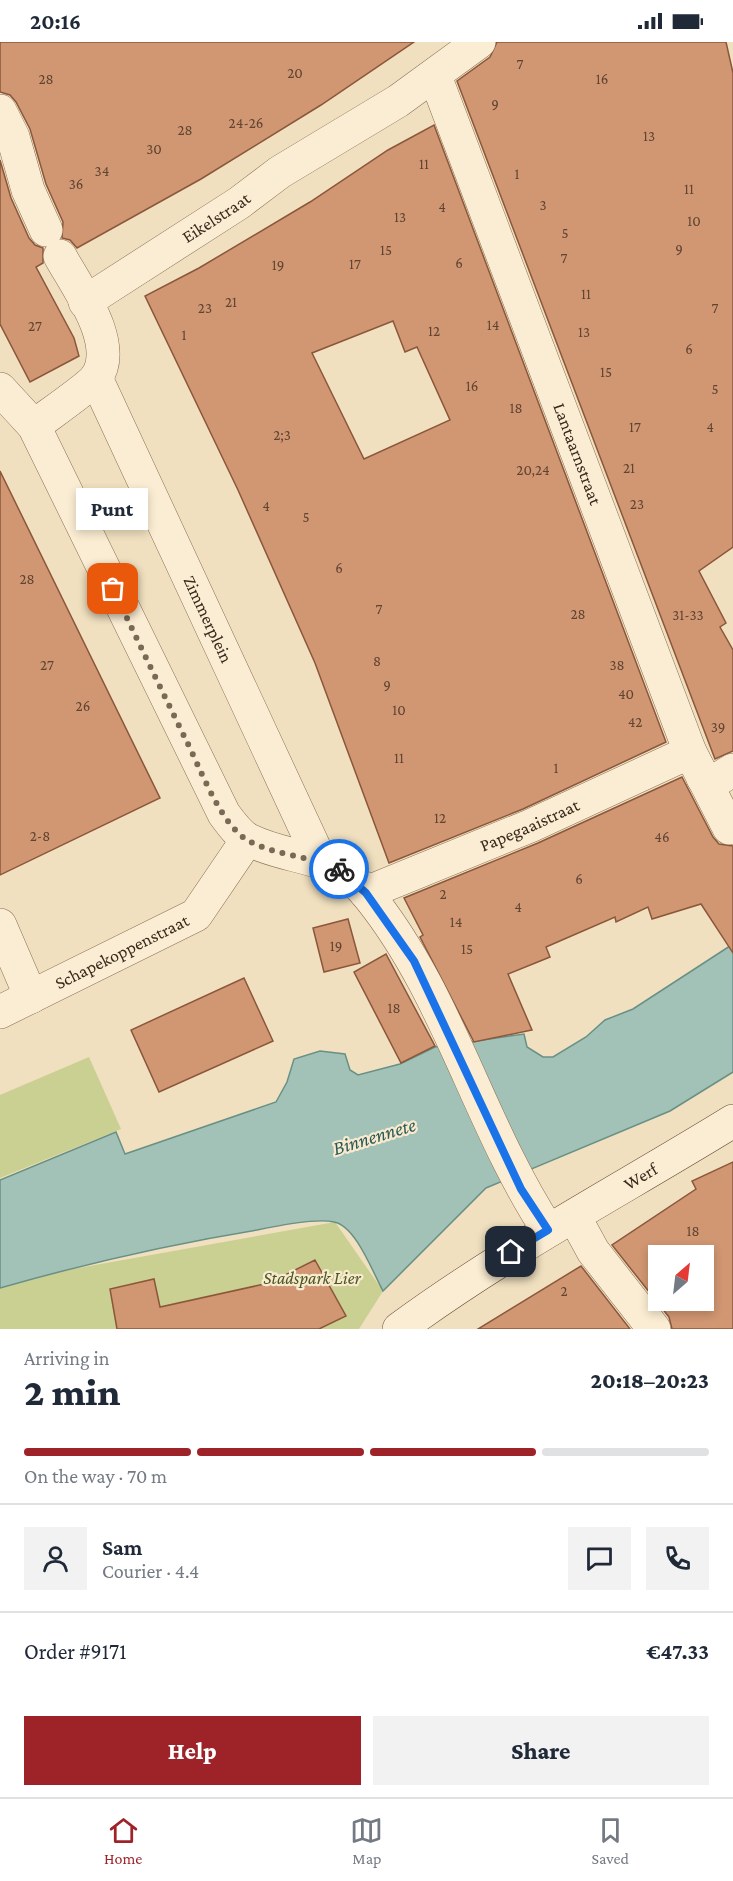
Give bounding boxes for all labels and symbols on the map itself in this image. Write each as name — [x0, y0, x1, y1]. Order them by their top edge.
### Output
house number: 7 — [517, 56, 524, 72]
house number: 20 — [287, 65, 303, 81]
house number: 28 — [38, 71, 54, 87]
house number: 16 — [596, 71, 608, 87]
house number: 9 — [491, 96, 499, 112]
house number: 24-26 — [229, 115, 263, 131]
house number: 28 — [177, 122, 193, 138]
house number: 13 — [643, 128, 655, 144]
house number: 30 — [146, 141, 162, 157]
house number: 11 — [419, 156, 429, 172]
house number: 34 — [95, 163, 109, 179]
house number: 1 — [515, 166, 520, 182]
house number: 36 — [69, 176, 83, 192]
house number: 11 — [684, 181, 694, 197]
street label: Eikelstraat — [178, 187, 255, 247]
house number: 3 — [539, 197, 547, 213]
house number: 4 — [438, 199, 446, 215]
house number: 13 — [394, 209, 406, 225]
house number: 10 — [687, 213, 701, 229]
house number: 5 — [561, 225, 569, 241]
house number: 9 — [675, 241, 683, 257]
house number: 15 — [380, 242, 392, 258]
house number: 7 — [561, 250, 568, 266]
house number: 6 — [455, 255, 463, 271]
house number: 17 — [349, 256, 361, 272]
house number: 19 — [272, 257, 284, 273]
house number: 11 — [581, 286, 591, 302]
house number: 21 — [225, 294, 237, 310]
house number: 23 — [198, 300, 212, 316]
house number: 7 — [712, 300, 719, 316]
house number: 14 — [487, 317, 499, 333]
house number: 27 — [28, 318, 42, 334]
house number: 12 — [428, 323, 440, 339]
house number: 13 — [578, 324, 590, 340]
house number: 1 — [182, 327, 187, 343]
house number: 6 — [685, 341, 693, 357]
house number: 15 — [600, 364, 612, 380]
house number: 16 — [466, 378, 478, 394]
house number: 5 — [711, 381, 719, 397]
house number: 18 — [509, 400, 523, 416]
street label: Lantaarnstraat — [549, 400, 606, 509]
house number: 17 — [629, 419, 641, 435]
house number: 4 — [706, 419, 714, 435]
house number: 2;3 — [273, 427, 291, 444]
house number: 21 — [623, 460, 635, 476]
house number: 20,24 — [516, 462, 550, 478]
callout: Punt — [77, 487, 149, 529]
house number: 23 — [630, 496, 644, 512]
house number: 4 — [262, 498, 270, 514]
house number: 5 — [302, 509, 310, 525]
house number: 6 — [335, 560, 343, 576]
pin — [87, 563, 138, 614]
house number: 28 — [19, 571, 35, 587]
street label: Zimmerplein — [179, 572, 237, 666]
house number: 7 — [376, 601, 383, 617]
house number: 28 — [570, 606, 586, 622]
house number: 31-33 — [672, 607, 704, 623]
house number: 8 — [373, 653, 381, 669]
house number: 27 — [40, 657, 54, 673]
house number: 38 — [609, 657, 625, 673]
house number: 9 — [383, 677, 391, 693]
house number: 40 — [618, 686, 634, 702]
house number: 26 — [76, 698, 90, 714]
house number: 10 — [392, 702, 406, 718]
house number: 42 — [628, 714, 642, 730]
house number: 39 — [711, 719, 725, 735]
house number: 11 — [394, 750, 404, 766]
house number: 1 — [554, 760, 559, 776]
street label: Papegaaistraat — [477, 794, 583, 855]
house number: 12 — [434, 810, 446, 826]
house number: 2-8 — [30, 828, 50, 844]
house number: 46 — [654, 829, 670, 845]
courier — [309, 839, 369, 899]
house number: 6 — [575, 871, 583, 887]
house number: 2 — [439, 886, 447, 902]
house number: 4 — [514, 899, 522, 915]
street label: Schapekoppenstraat — [52, 910, 193, 993]
house number: 14 — [450, 914, 462, 930]
house number: 19 — [330, 938, 342, 954]
house number: 15 — [461, 941, 473, 957]
house number: 18 — [387, 1000, 401, 1016]
water label: Binnennete — [330, 1113, 418, 1159]
street label: Werf — [620, 1158, 662, 1194]
house number: 18 — [686, 1223, 700, 1239]
pin — [485, 1226, 536, 1277]
north arrow — [648, 1245, 714, 1311]
park label: Stadspark Lier — [263, 1268, 361, 1288]
house number: 2 — [560, 1283, 568, 1299]

